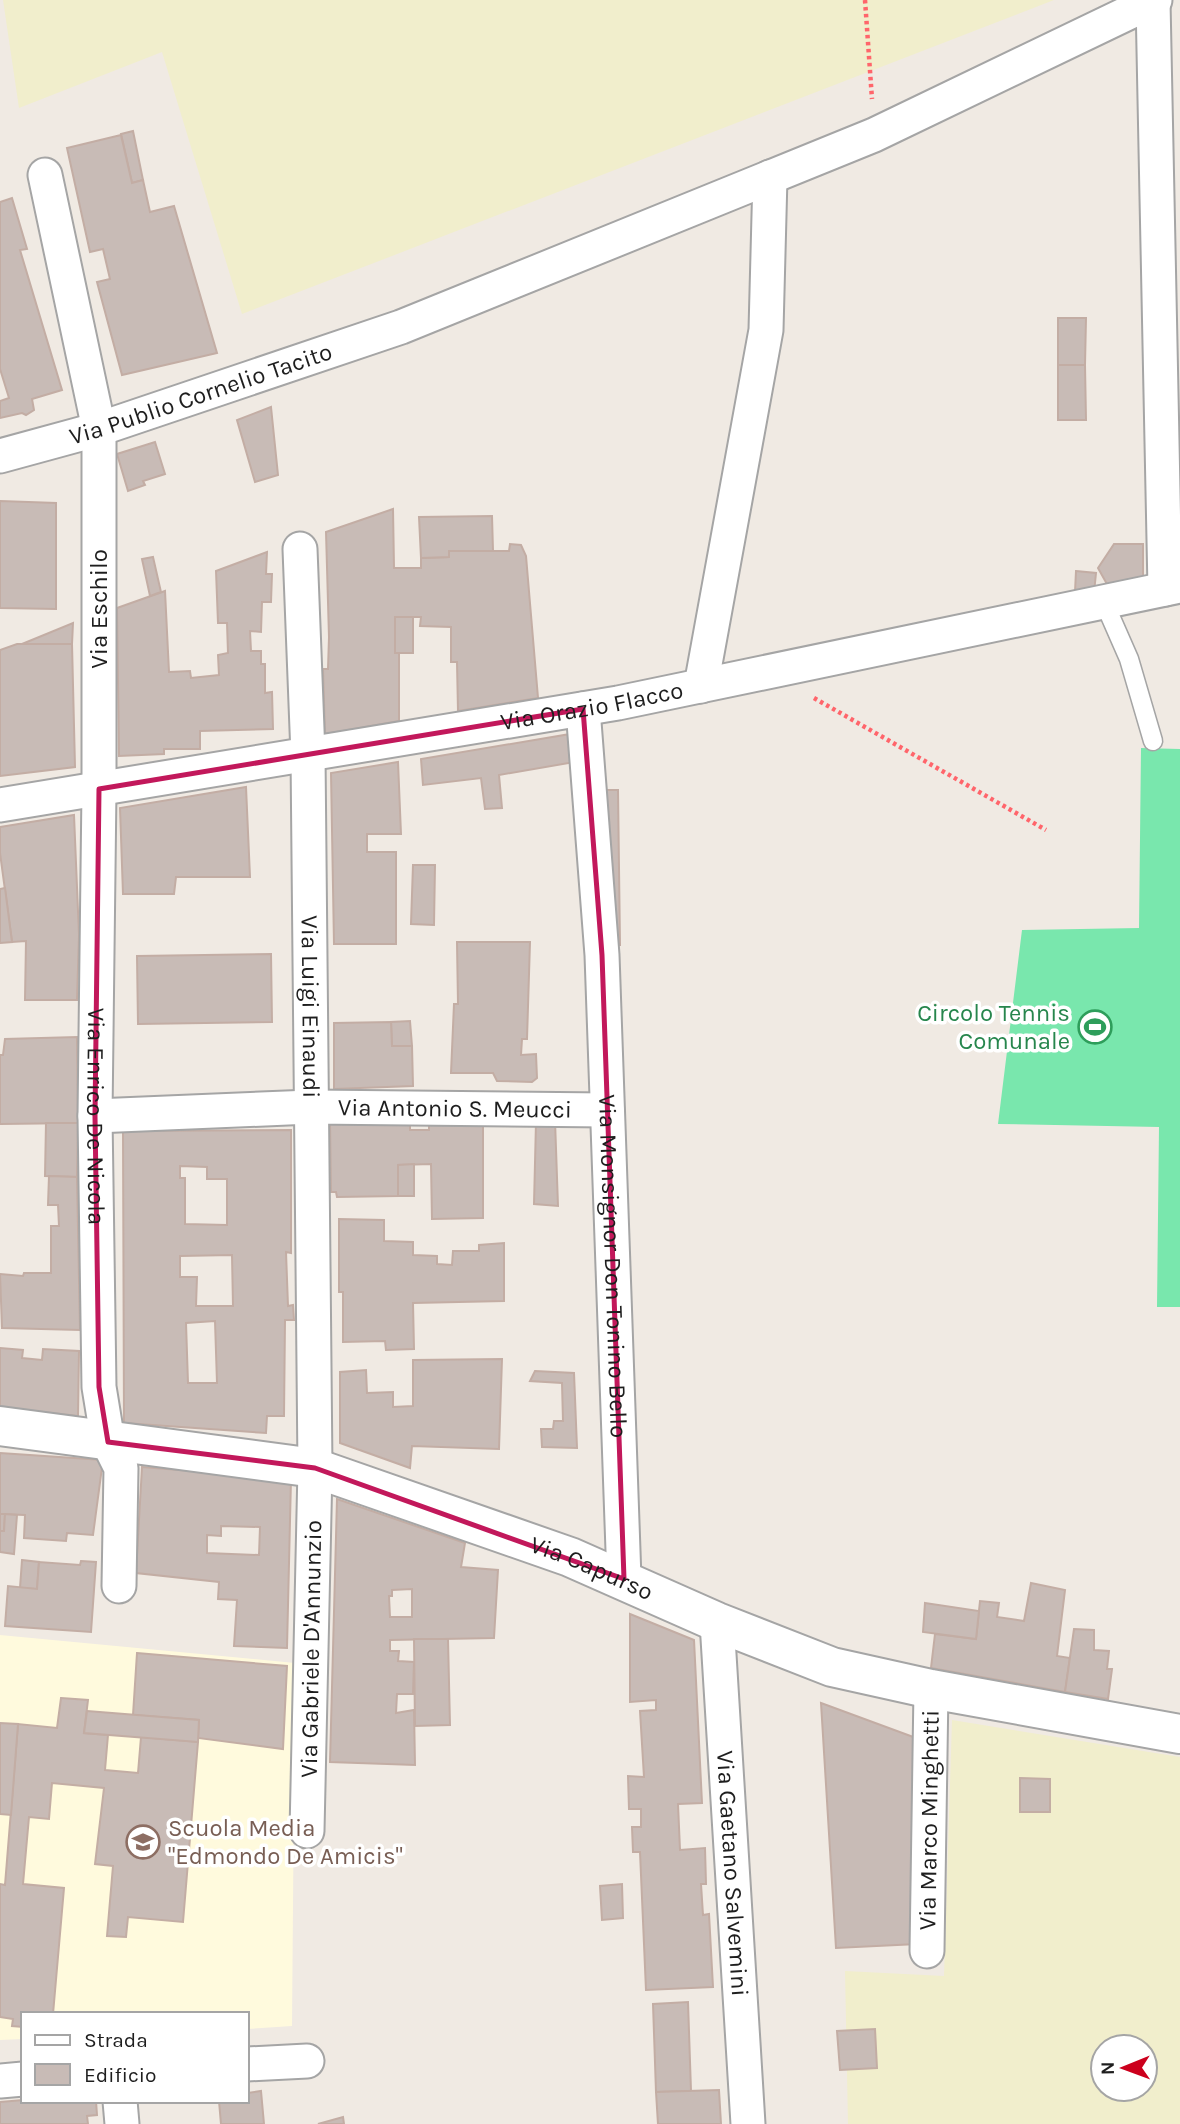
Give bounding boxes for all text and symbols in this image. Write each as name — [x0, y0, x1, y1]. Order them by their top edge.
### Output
street label: Via Publio Cornelio Tacito — [66, 337, 336, 450]
street label: Via Eschilo — [85, 549, 113, 669]
street label: Via Orazio Flacco — [499, 676, 686, 736]
street label: Via Luigi Einaudi — [296, 915, 325, 1099]
place label: Circolo Tennis Comunale — [917, 999, 1070, 1055]
street label: Via Enrico De Nicola — [81, 1007, 111, 1225]
sports icon: Circolo Tennis Comunale — [1076, 1008, 1114, 1046]
street label: Via Antonio S. Meucci — [338, 1093, 572, 1124]
street label: Via Monsignor Don Tonino Bello — [593, 1094, 633, 1439]
street label: Via Gabriele D'Annunzio — [295, 1520, 327, 1778]
street label: Via Capurso — [527, 1530, 657, 1606]
street label: Via Marco Minghetti — [913, 1709, 945, 1931]
street label: Via Gaetano Salvemini — [711, 1750, 754, 1997]
place label: Scuola Media "Edmondo De Amicis" — [168, 1814, 403, 1870]
school or university icon: Scuola Media "Edmondo De Amicis" — [124, 1823, 162, 1861]
legend — [21, 2012, 248, 2103]
text: Strada — [84, 2028, 148, 2052]
north arrow — [1089, 2033, 1159, 2103]
text: N — [1097, 2061, 1119, 2075]
text: Edificio — [84, 2063, 157, 2087]

